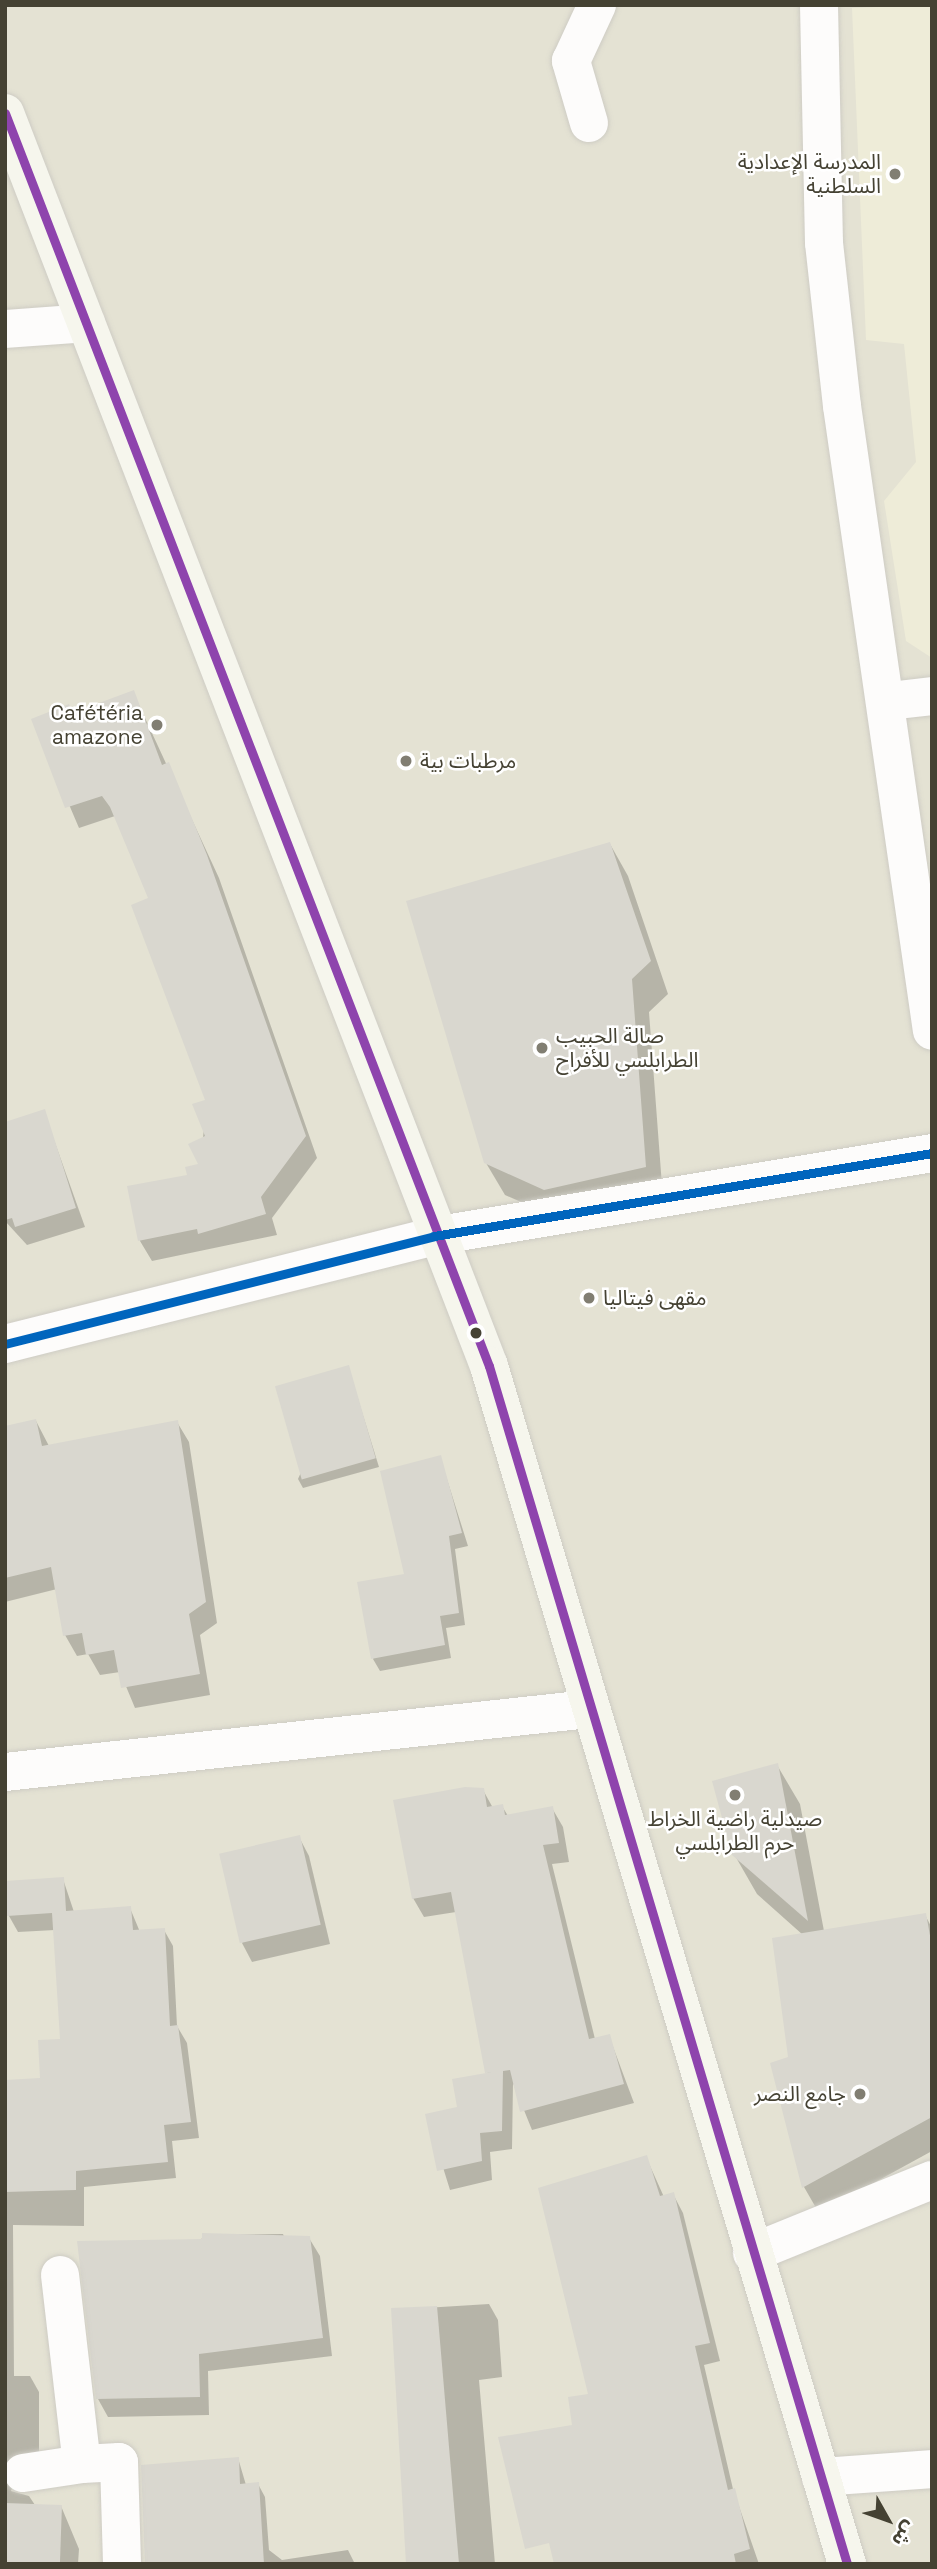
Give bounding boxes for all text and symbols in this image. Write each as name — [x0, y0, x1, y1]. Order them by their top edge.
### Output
place label: المدرسة الإعدادية السلطنية — [738, 149, 881, 199]
marker: المدرسة الإعدادية السلطنية — [887, 166, 903, 182]
place label: Cafétéria amazone — [50, 700, 143, 750]
marker: Cafétéria amazone — [149, 717, 165, 733]
place label: مرطبات بية — [420, 748, 516, 774]
marker: مرطبات بية — [398, 753, 414, 769]
place label: صالة الحبيب الطرابلسي للأفراح — [556, 1023, 698, 1073]
marker: صالة الحبيب الطرابلسي للأفراح — [534, 1040, 550, 1056]
place label: مقهى فيتاليا — [603, 1285, 706, 1311]
marker: مقهى فيتاليا — [581, 1290, 597, 1306]
unlabelled marker — [469, 1326, 483, 1340]
marker: صيدلية راضية الخراط حرم الطرابلسي — [727, 1787, 743, 1803]
place label: صيدلية راضية الخراط حرم الطرابلسي — [648, 1806, 822, 1856]
place label: جامع النصر — [754, 2081, 846, 2107]
marker: جامع النصر — [852, 2086, 868, 2102]
north arrow — [853, 2485, 923, 2555]
text: ش — [887, 2516, 922, 2552]

